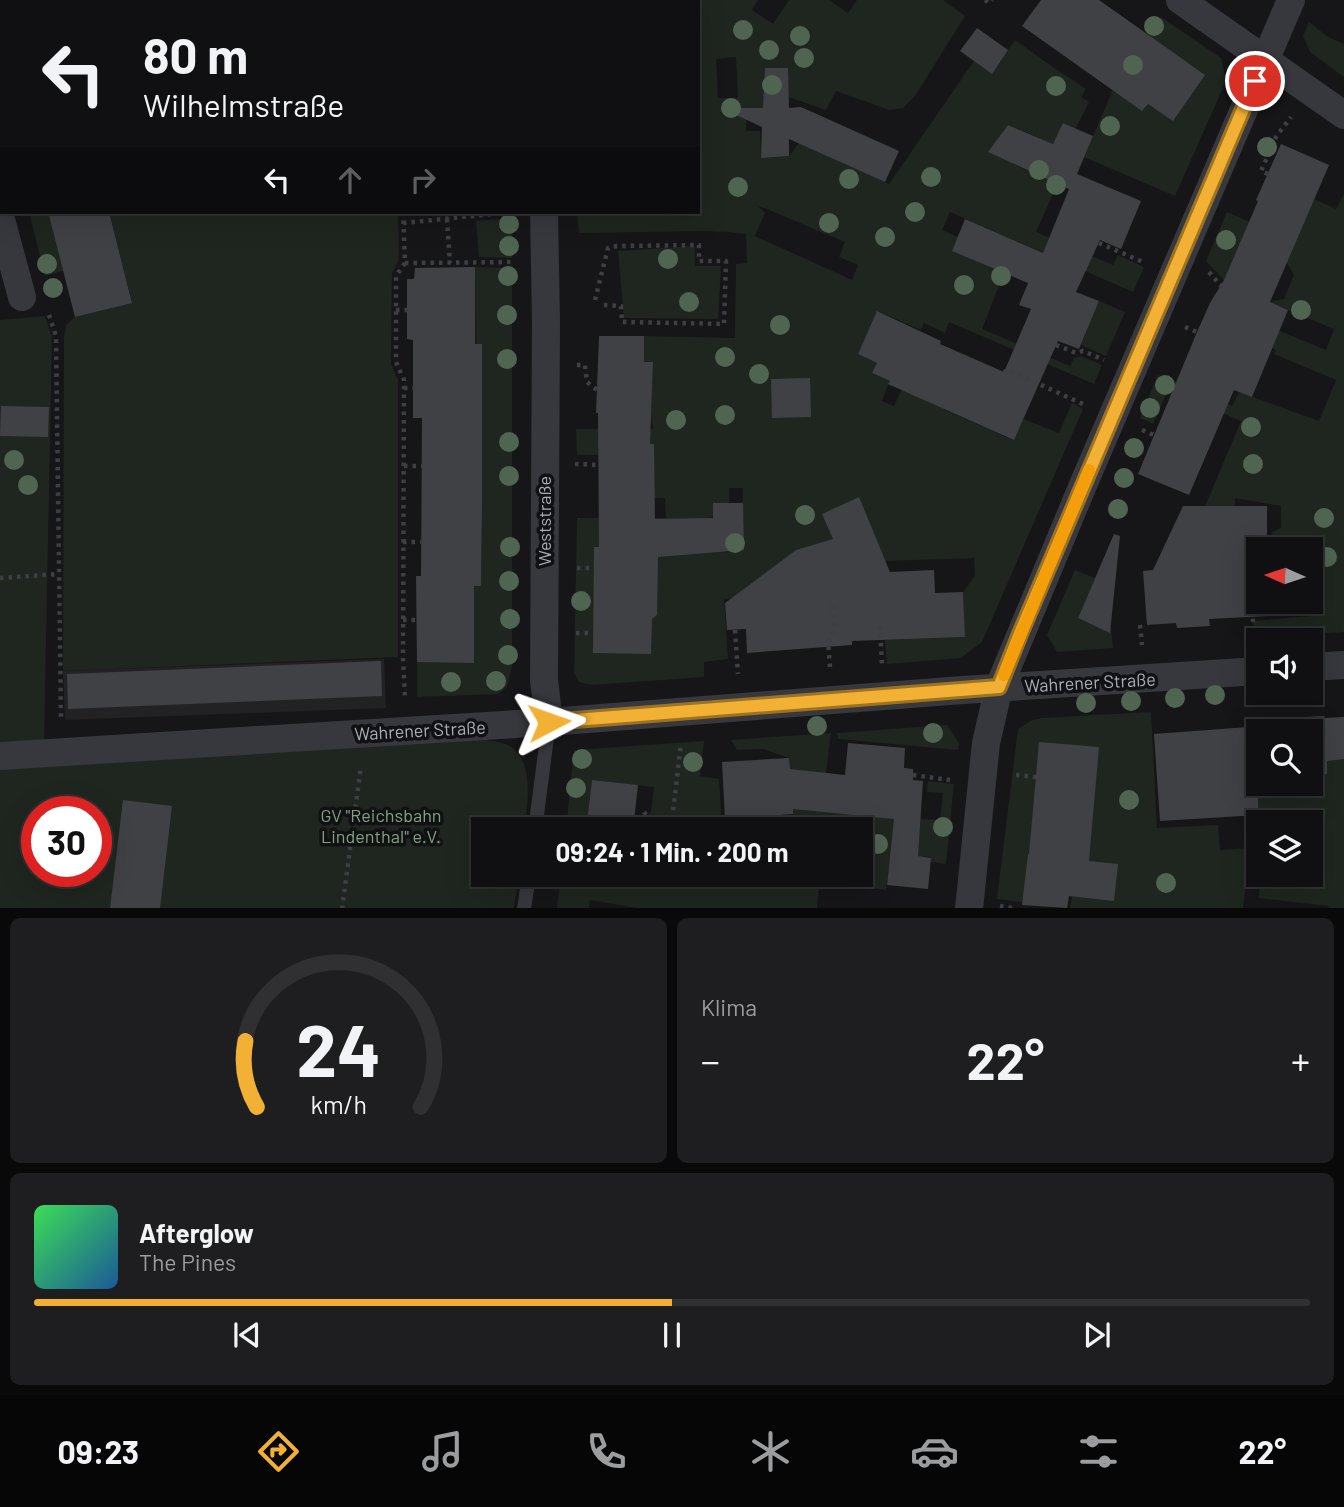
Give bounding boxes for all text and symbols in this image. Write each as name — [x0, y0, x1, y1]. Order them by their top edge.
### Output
text: 80 m — [143, 25, 248, 84]
icon: left — [28, 28, 119, 119]
pin — [1225, 51, 1285, 111]
icon: arrive — [1236, 62, 1274, 100]
text: Wilhelmstraße — [143, 85, 344, 123]
icon: left — [258, 161, 296, 199]
icon: ahead — [331, 161, 369, 199]
icon: right — [404, 161, 442, 199]
street label: Weststraße — [533, 476, 555, 566]
north arrow — [1246, 537, 1323, 614]
map controls — [1246, 537, 1323, 887]
button: sound — [1246, 628, 1323, 705]
street label: Wahrener Straße — [1024, 668, 1156, 696]
position arrow — [512, 685, 586, 759]
street label: Wahrener Straße — [354, 716, 486, 744]
button: search — [1246, 719, 1323, 796]
speed limit sign: 30 — [21, 796, 112, 887]
park label: GV "Reichsbahn Lindenthal" e.V. — [320, 804, 442, 847]
button: layers — [1246, 810, 1323, 887]
text: 09:24 · 1 Min. · 200 m — [555, 836, 789, 867]
text: Klima — [701, 993, 757, 1021]
text: 24 — [296, 1004, 381, 1092]
text: 22° — [967, 1028, 1044, 1090]
text: − — [701, 1037, 720, 1083]
text: + — [1291, 1037, 1310, 1083]
text: km/h — [310, 1088, 367, 1118]
text: Afterglow — [139, 1217, 254, 1248]
text: The Pines — [139, 1248, 236, 1276]
icon: previous — [228, 1316, 266, 1354]
icon: pause — [653, 1316, 691, 1354]
icon: next — [1078, 1316, 1116, 1354]
icon: directions — [254, 1427, 303, 1476]
icon: music — [418, 1427, 467, 1476]
icon: phone — [582, 1427, 631, 1476]
icon: climate — [746, 1427, 795, 1476]
icon: car — [910, 1427, 959, 1476]
icon: filters — [1074, 1427, 1123, 1476]
text: 09:23 — [58, 1432, 139, 1470]
text: 22° — [1238, 1432, 1286, 1470]

